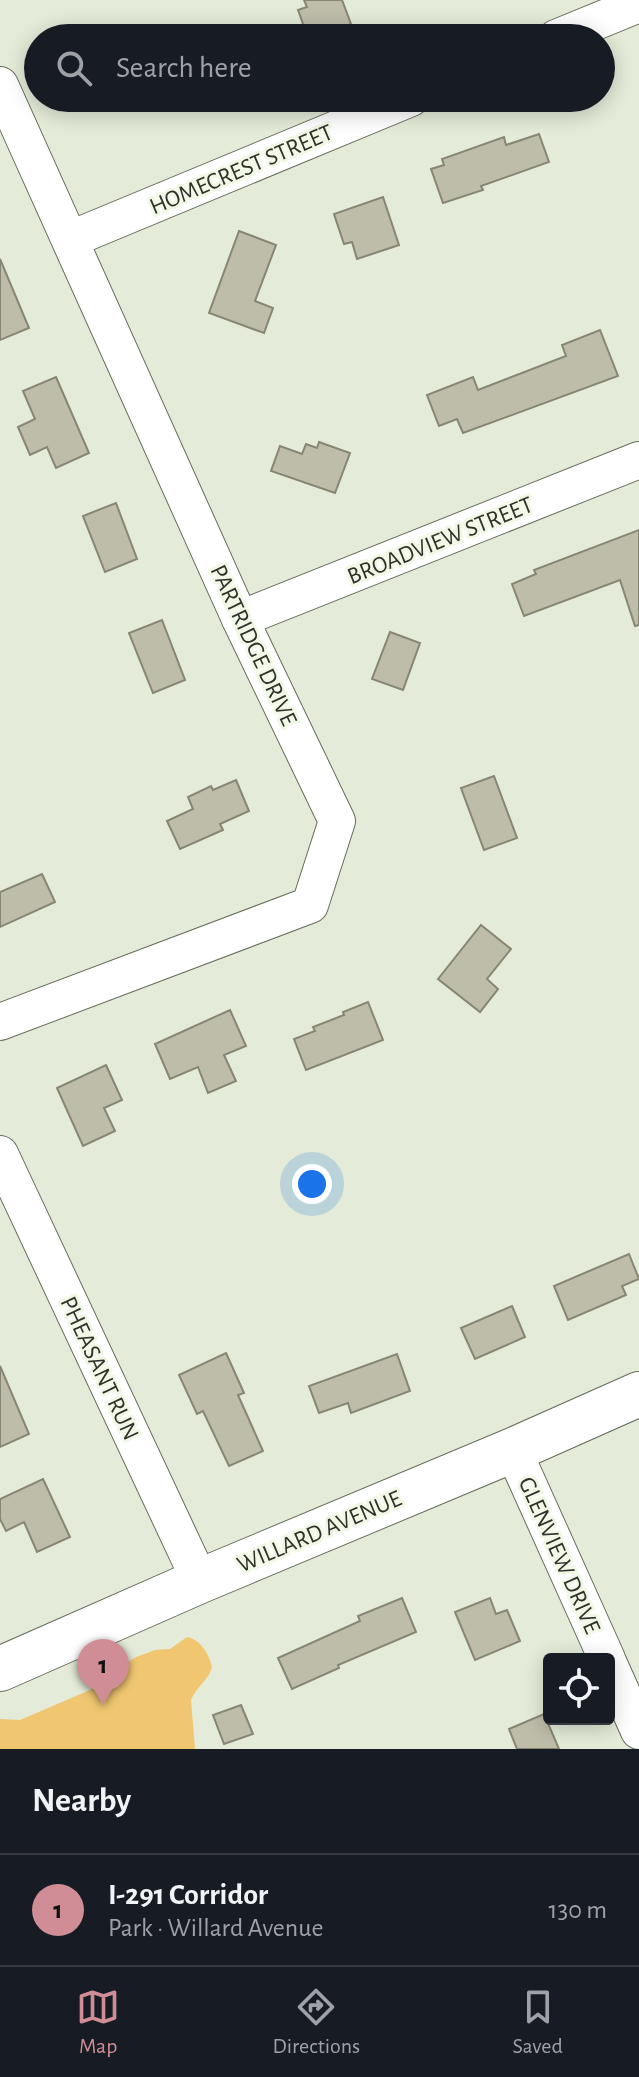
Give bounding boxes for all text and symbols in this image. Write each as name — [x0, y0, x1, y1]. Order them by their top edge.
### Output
search box — [24, 24, 615, 112]
icon: search — [52, 46, 96, 90]
text: Search here — [116, 53, 252, 83]
street label: HOMECREST STREET — [146, 120, 337, 219]
street label: BROADVIEW STREET — [344, 493, 537, 589]
street label: PARTRIDGE DRIVE — [205, 561, 301, 730]
your location — [292, 1164, 332, 1204]
street label: PHEASANT RUN — [55, 1293, 143, 1444]
street label: GLENVIEW DRIVE — [514, 1473, 605, 1638]
street label: WILLARD AVENUE — [234, 1486, 405, 1577]
pin: 1 — [77, 1639, 129, 1705]
map controls — [543, 1653, 615, 1725]
button: locate — [543, 1653, 615, 1725]
text: Nearby — [32, 1784, 131, 1818]
text: I-291 Corridor — [108, 1880, 268, 1910]
text: 1 — [53, 1897, 63, 1923]
text: 130 m — [549, 1897, 607, 1923]
text: Park · Willard Avenue — [108, 1915, 323, 1941]
tab: Map — [76, 1985, 120, 2059]
tab: Directions — [272, 1985, 360, 2059]
tab: Saved — [512, 1985, 563, 2059]

